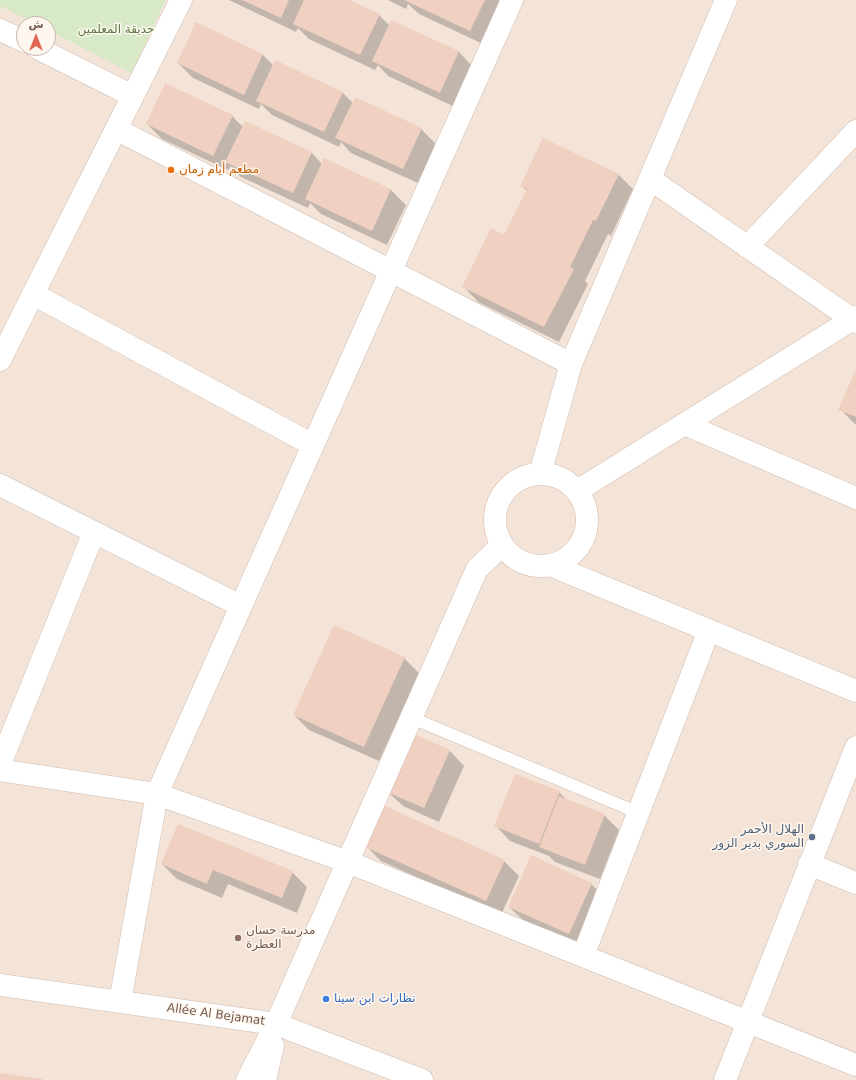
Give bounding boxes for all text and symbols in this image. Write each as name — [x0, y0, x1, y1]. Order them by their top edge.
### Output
north arrow — [16, 16, 56, 56]
text: ش — [28, 18, 44, 31]
park label: حديقة المعلمين — [78, 23, 154, 37]
place label: مطعم أيام زمان — [179, 163, 259, 177]
marker: مطعم أيام زمان — [166, 165, 176, 175]
place label: الهلال الأحمر السوري بدير الزور — [712, 823, 804, 851]
marker: الهلال الأحمر السوري بدير الزور — [807, 832, 817, 842]
place label: مدرسة حسان العطرة — [246, 924, 315, 952]
marker: مدرسة حسان العطرة — [233, 933, 243, 943]
place label: نظارات ابن سينا — [334, 992, 416, 1006]
marker: نظارات ابن سينا — [321, 994, 331, 1004]
street label: Allée Al Bejamat — [166, 1001, 266, 1029]

